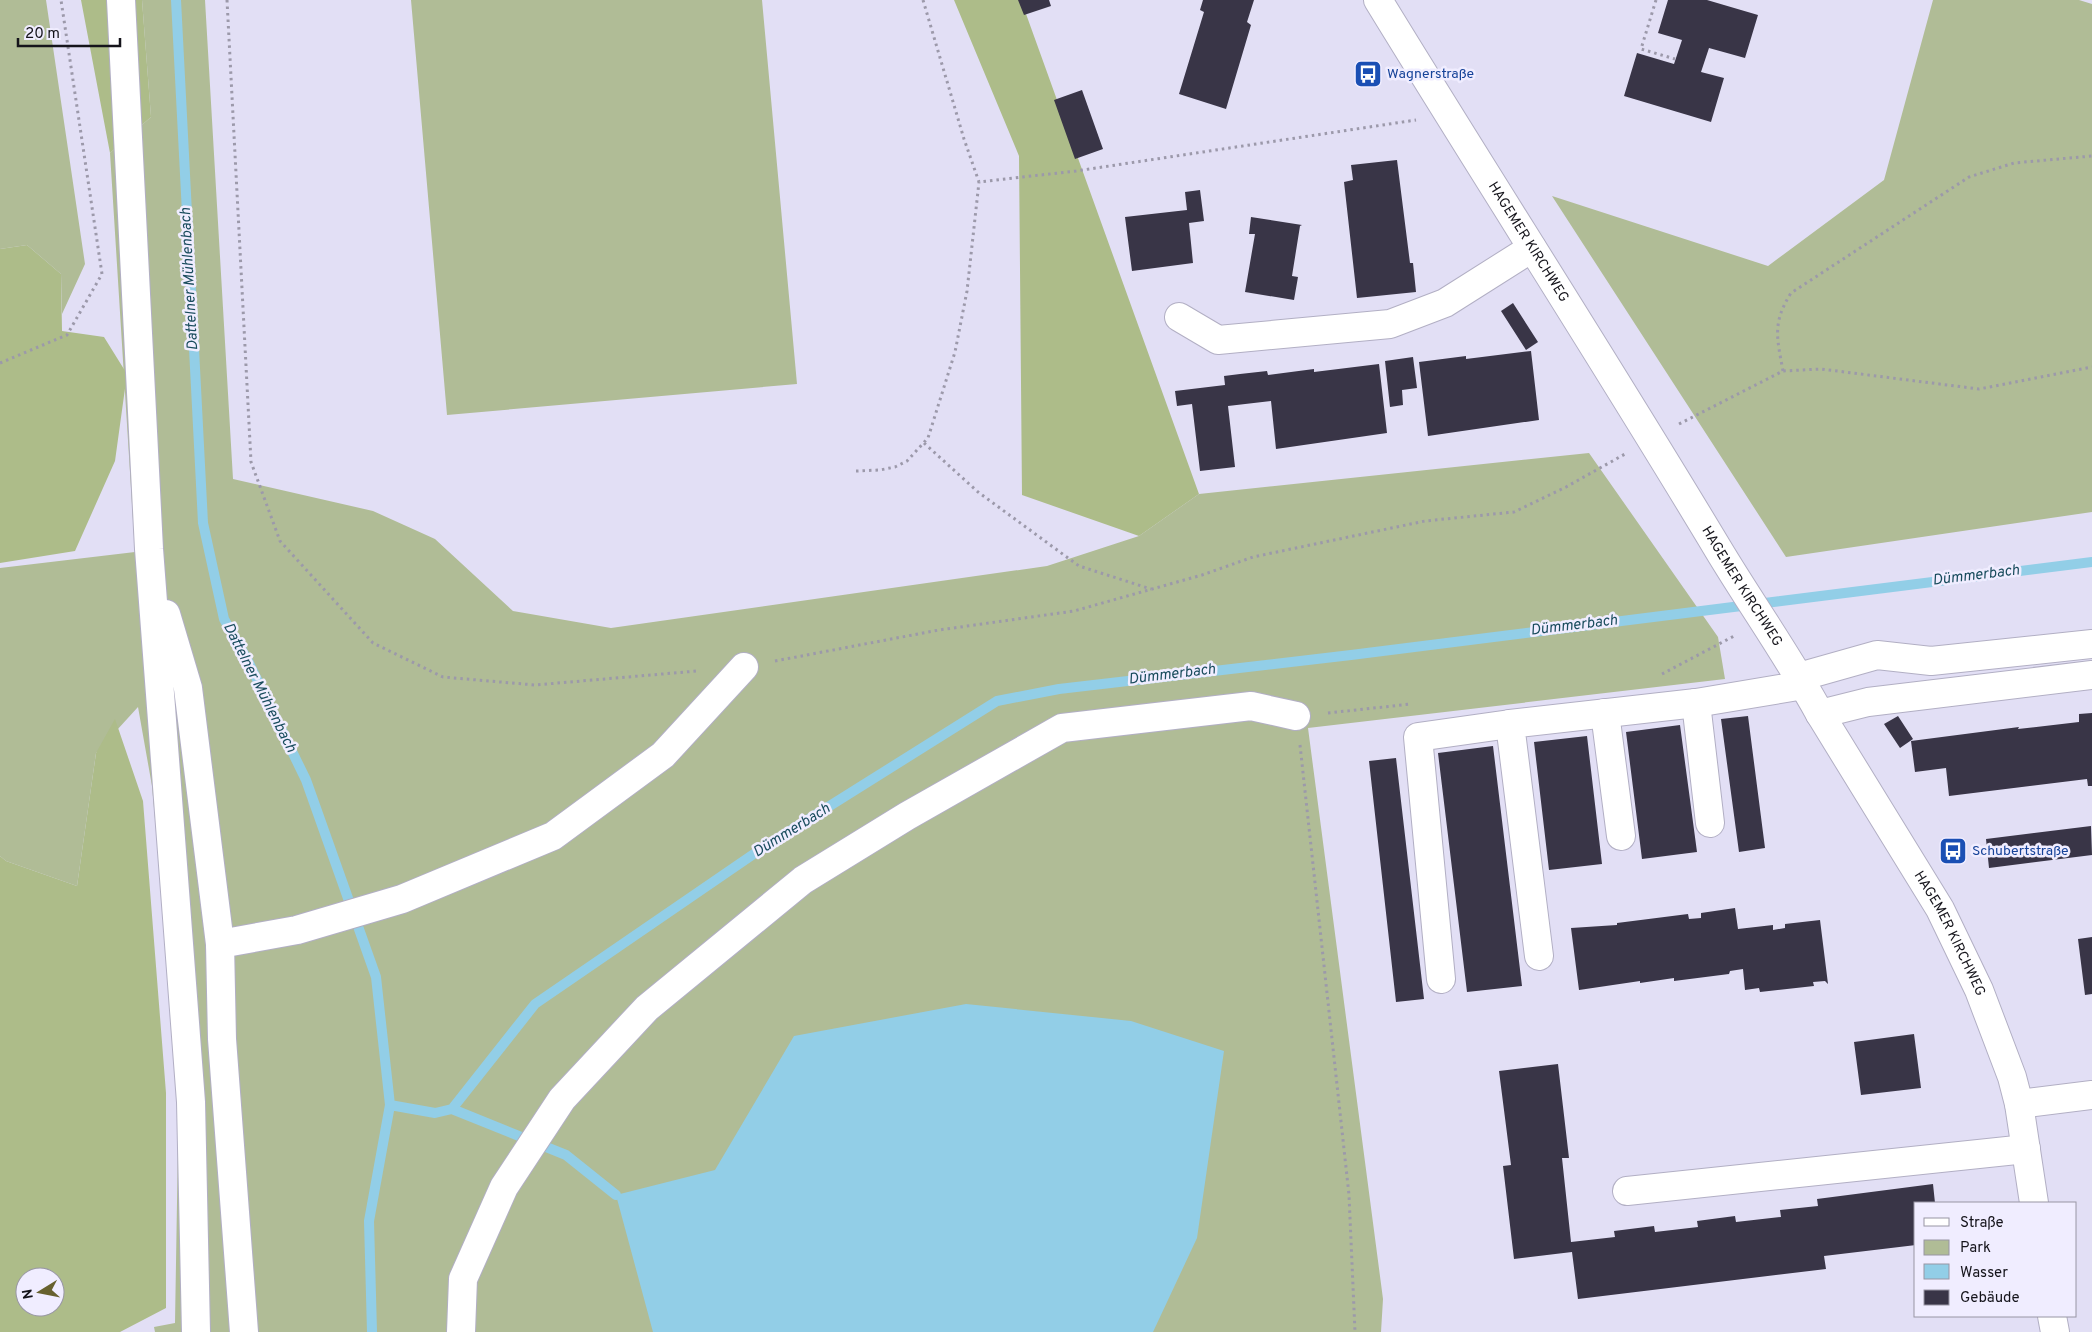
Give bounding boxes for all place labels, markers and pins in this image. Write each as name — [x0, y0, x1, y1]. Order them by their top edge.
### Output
bus stop icon: Wagnerstraße — [1353, 59, 1383, 89]
place label: Wagnerstraße — [1387, 66, 1474, 83]
bus stop icon: Schubertstraße — [1938, 836, 1968, 866]
place label: Schubertstraße — [1972, 843, 2068, 860]

